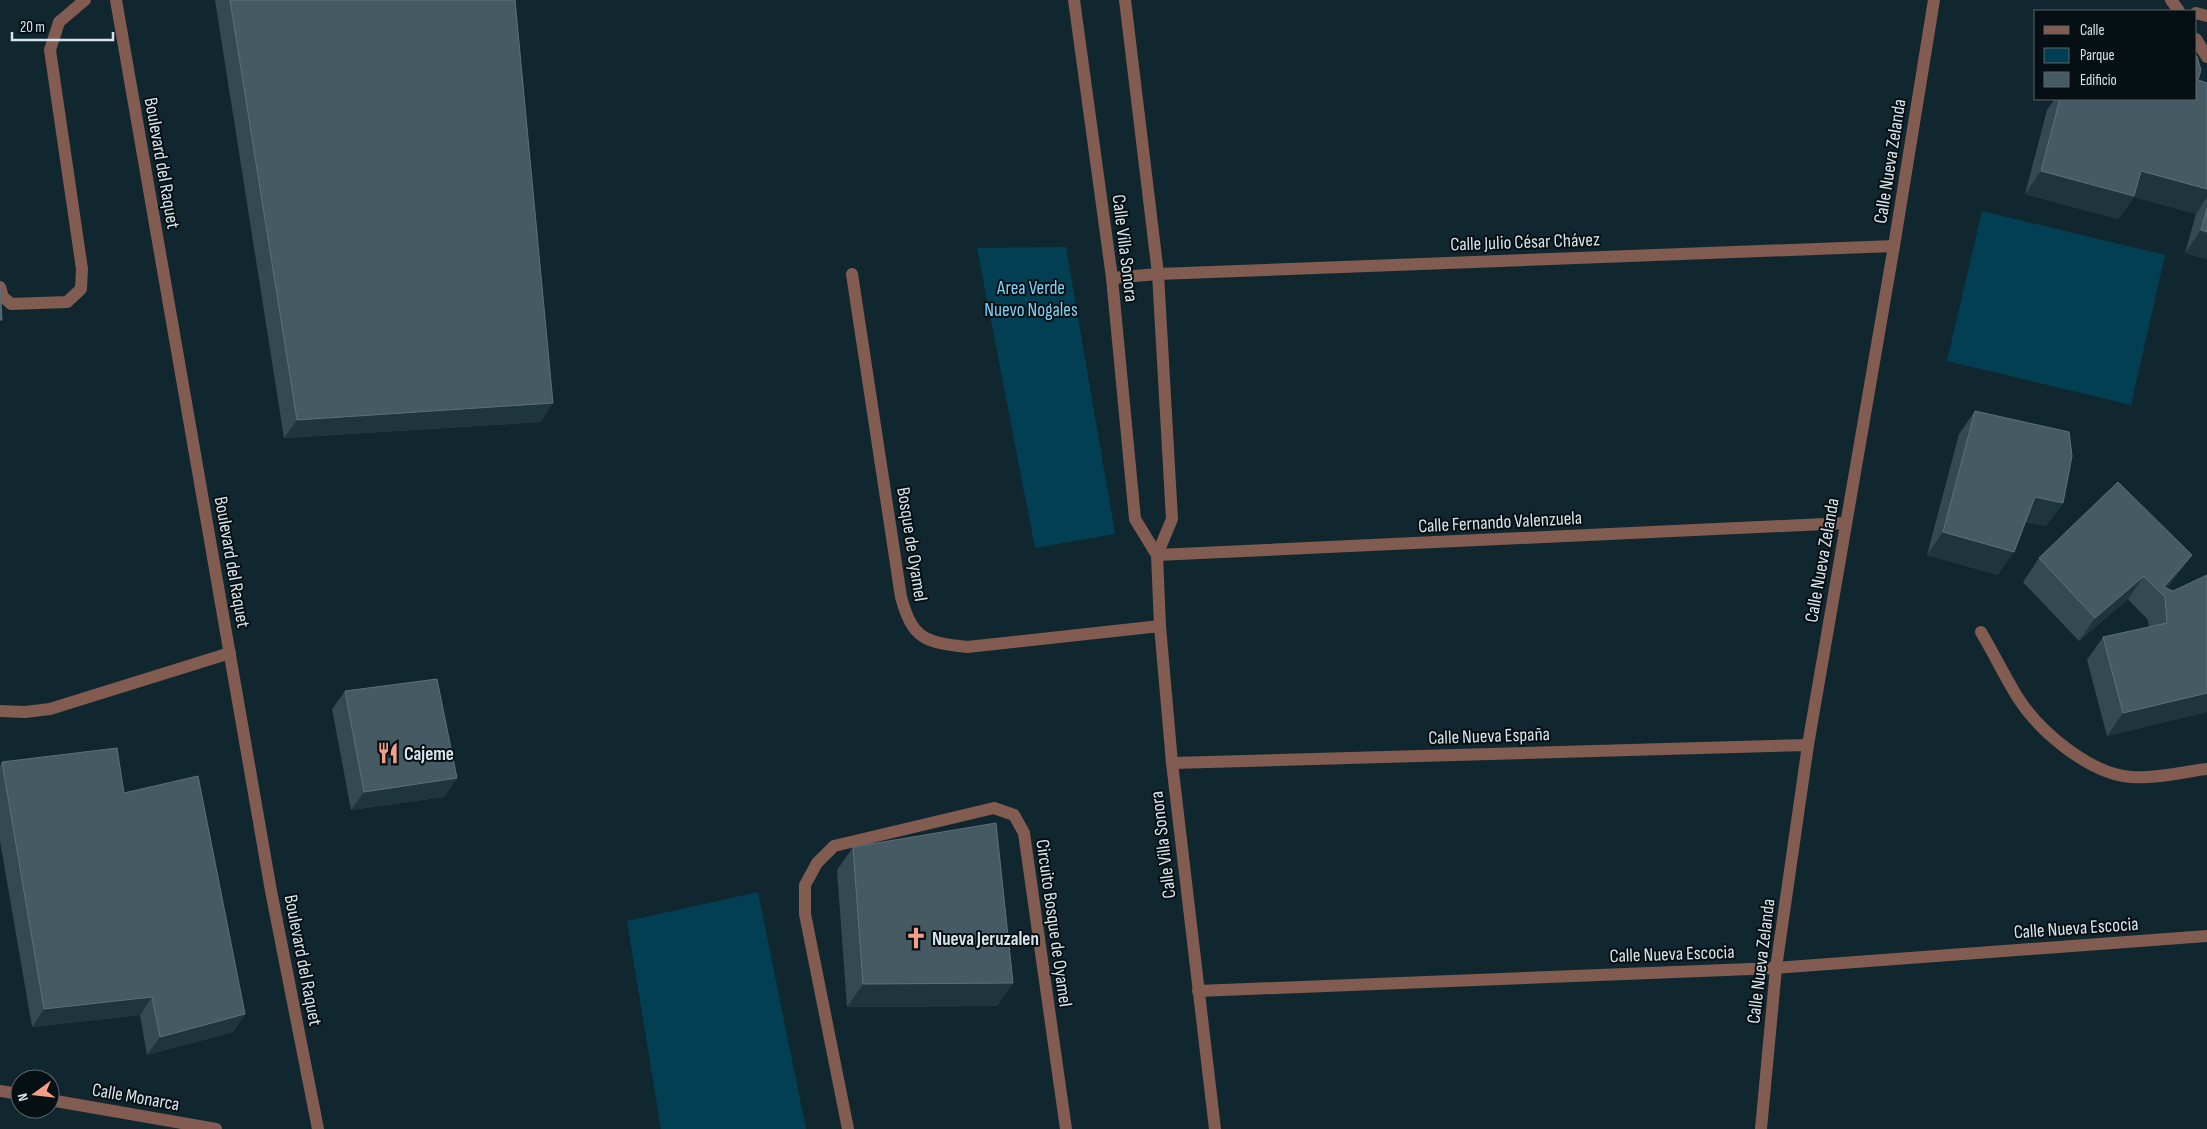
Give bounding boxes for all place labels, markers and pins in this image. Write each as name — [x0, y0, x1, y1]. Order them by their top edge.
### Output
restaurant icon: Cajeme — [375, 740, 401, 766]
place label: Cajeme — [404, 743, 454, 766]
church icon: Nueva Jeruzalen — [903, 925, 929, 951]
place label: Nueva Jeruzalen — [932, 928, 1039, 951]

